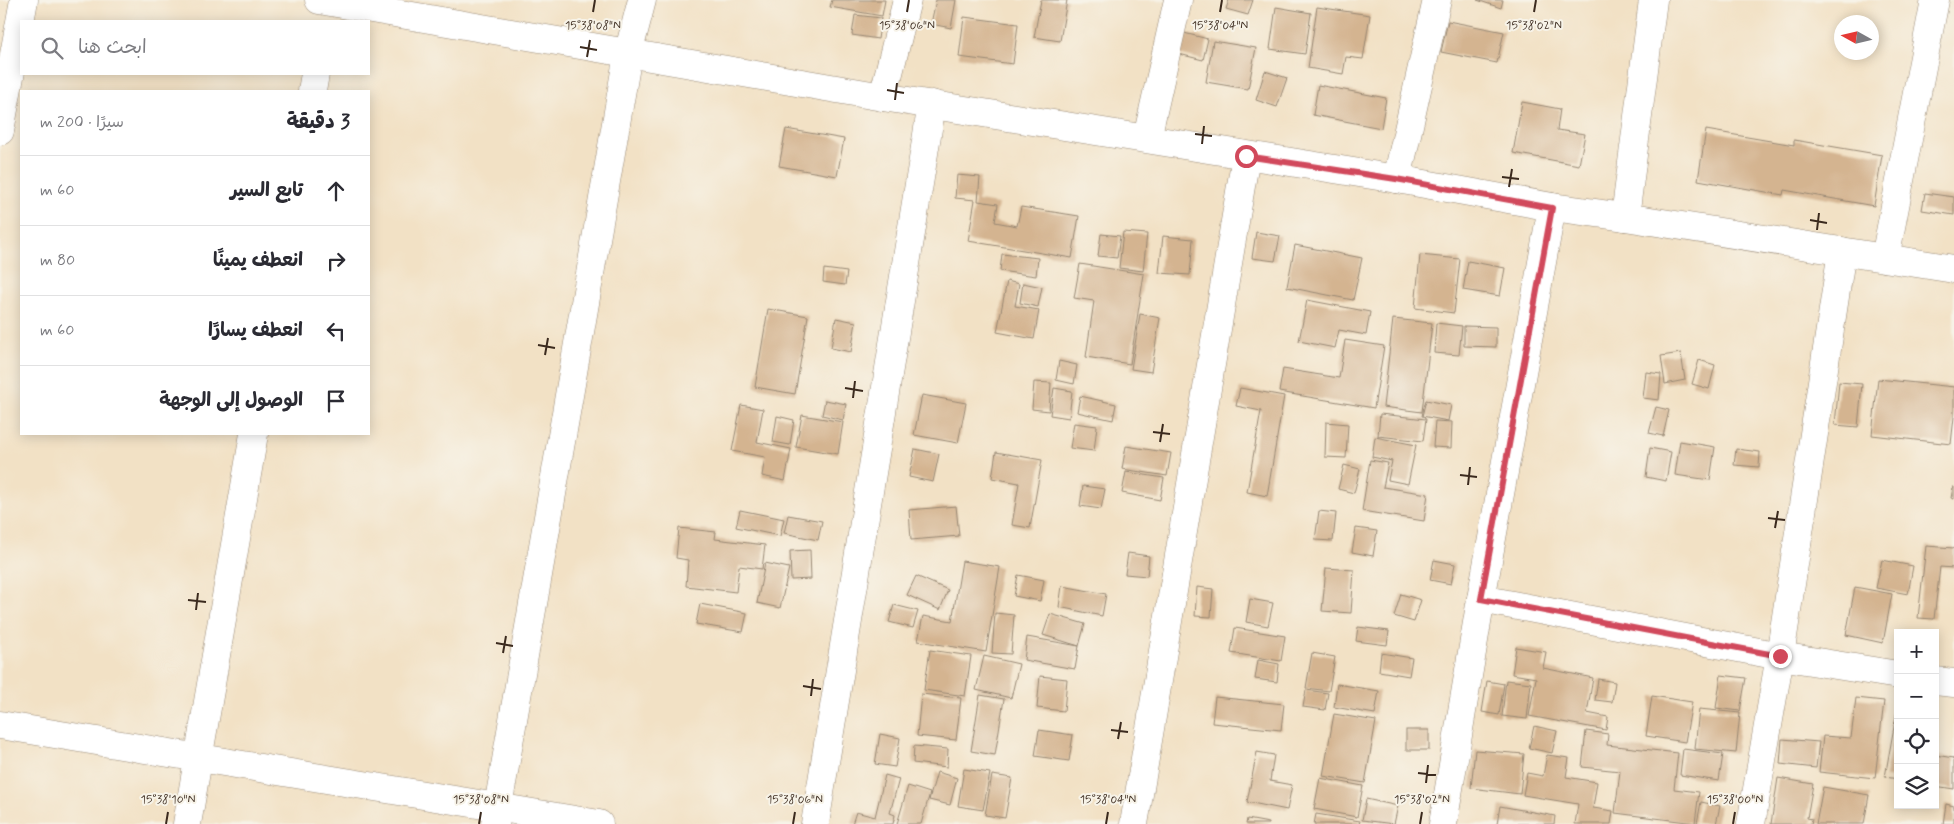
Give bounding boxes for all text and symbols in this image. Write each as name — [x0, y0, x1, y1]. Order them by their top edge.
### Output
north arrow — [1834, 15, 1879, 60]
text: 15°38'08"N — [565, 18, 621, 34]
text: 15°38'06"N — [879, 18, 935, 34]
text: 15°38'04"N — [1192, 18, 1248, 34]
text: 15°38'02"N — [1506, 18, 1562, 34]
search box — [20, 20, 370, 75]
icon: search — [38, 34, 66, 62]
text: ابحث هنا — [78, 35, 147, 60]
text: 3 دقيقة — [286, 108, 350, 136]
text: سيرًا · 200 m — [40, 112, 124, 133]
route start — [1235, 145, 1258, 168]
icon: ahead — [322, 177, 350, 205]
text: تابع السير — [230, 178, 303, 203]
text: 60 m — [40, 180, 74, 201]
icon: right — [322, 247, 350, 275]
text: انعطف يمينًا — [213, 248, 303, 273]
text: 80 m — [40, 250, 75, 271]
icon: left — [322, 317, 350, 345]
text: انعطف يسارًا — [208, 318, 303, 343]
text: 60 m — [40, 320, 74, 341]
icon: arrive — [322, 387, 350, 415]
text: الوصول إلى الوجهة — [159, 388, 303, 413]
map controls — [1894, 629, 1939, 809]
button: + — [1894, 629, 1939, 674]
route end — [1769, 645, 1792, 668]
button: − — [1894, 674, 1939, 719]
button: locate — [1894, 719, 1939, 764]
button: layers — [1894, 764, 1939, 809]
text: 15°38'10"N — [141, 792, 195, 808]
text: 15°38'08"N — [453, 792, 509, 808]
text: 15°38'06"N — [767, 792, 823, 808]
text: 15°38'04"N — [1080, 792, 1136, 808]
text: 15°38'02"N — [1394, 792, 1450, 808]
text: 15°38'00"N — [1707, 792, 1763, 808]

